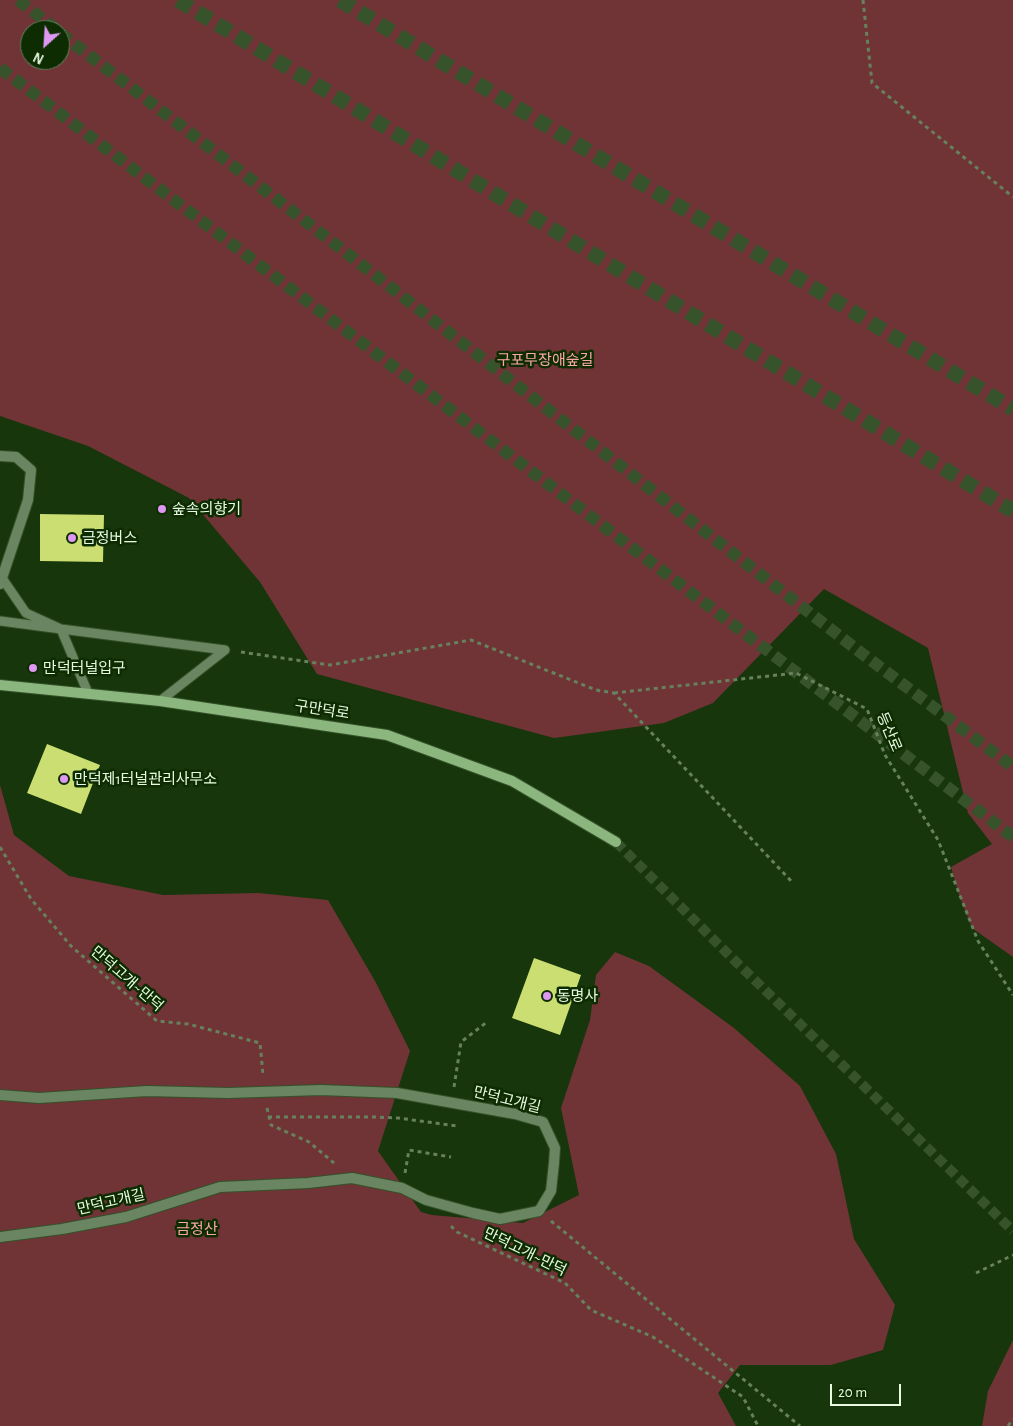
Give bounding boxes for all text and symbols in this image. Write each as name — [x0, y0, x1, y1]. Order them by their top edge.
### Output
north arrow — [20, 20, 70, 70]
text: N — [31, 49, 46, 66]
park label: 구포무장애숲길 — [497, 351, 593, 369]
place label: 숲속의향기 — [172, 500, 241, 518]
marker: 숲속의향기 — [156, 503, 168, 515]
place label: 금정버스 — [82, 529, 137, 547]
marker: 금정버스 — [66, 532, 78, 544]
place label: 만덕터널입구 — [43, 659, 126, 677]
marker: 만덕터널입구 — [27, 662, 39, 674]
street label: 구만덕로 — [293, 697, 351, 723]
street label: 등산로 — [873, 709, 905, 755]
place label: 만덕제1터널관리사무소 — [74, 770, 217, 788]
marker: 만덕제1터널관리사무소 — [58, 773, 70, 785]
street label: 만덕고개~만덕 — [87, 943, 167, 1015]
place label: 동명사 — [557, 987, 598, 1005]
marker: 동명사 — [541, 990, 553, 1002]
street label: 만덕고개길 — [471, 1083, 543, 1117]
street label: 만덕고개길 — [75, 1185, 147, 1219]
park label: 금정산 — [176, 1220, 218, 1238]
street label: 만덕고개~만덕 — [481, 1224, 569, 1280]
scale bar — [833, 1374, 904, 1406]
text: 20 m — [838, 1385, 867, 1400]

